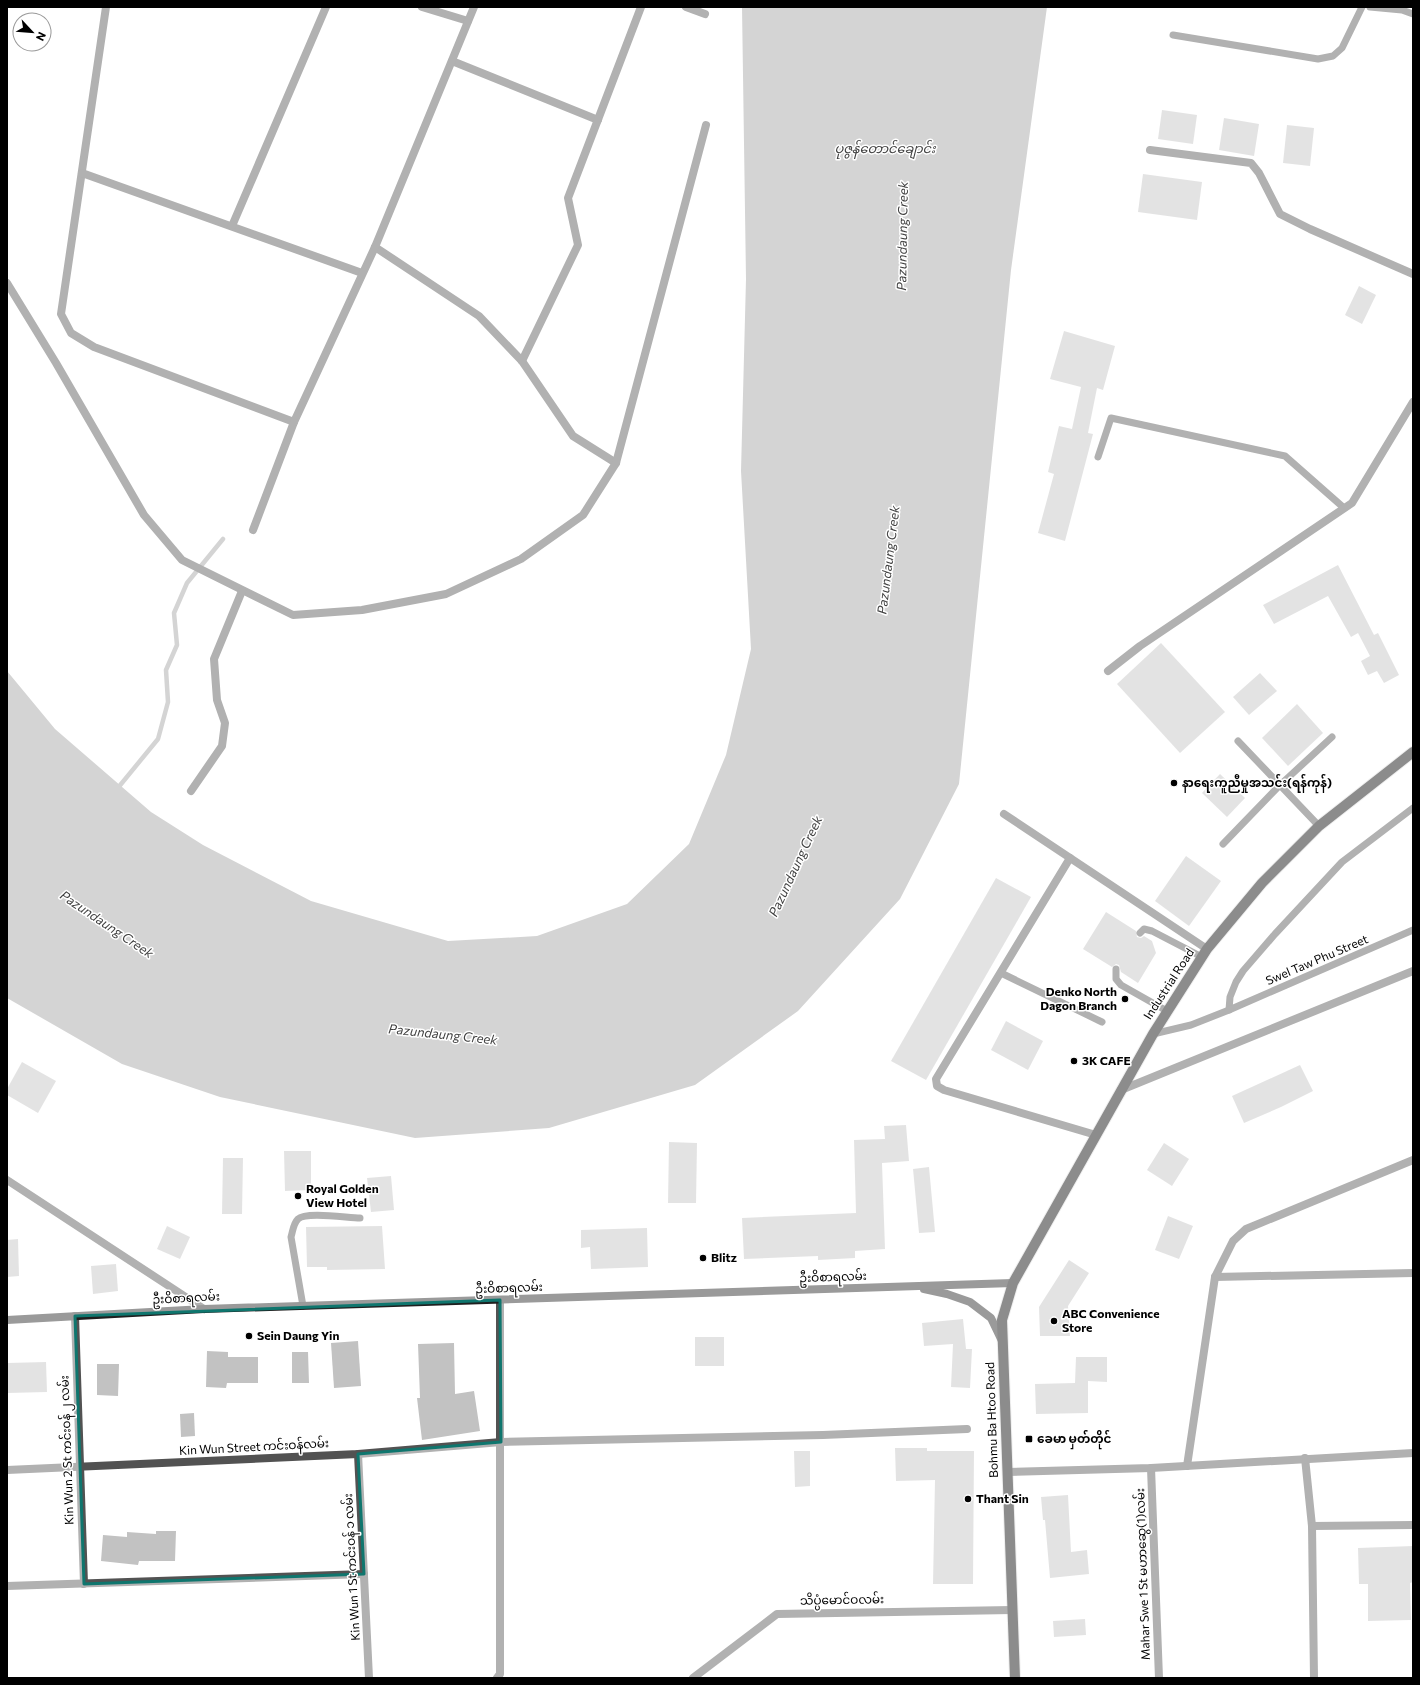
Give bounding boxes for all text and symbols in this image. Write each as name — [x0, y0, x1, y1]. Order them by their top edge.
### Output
north arrow — [12, 12, 52, 52]
text: N — [34, 30, 49, 43]
water label: ပုဇွန်တောင်ချောင်း — [834, 139, 937, 160]
water label: Pazundaung Creek — [893, 180, 911, 291]
water label: Pazundaung Creek — [873, 504, 903, 615]
place label: နာရေးကူညီမှုအသင်း(ရန်ကုန်) — [1182, 773, 1332, 794]
marker: နာရေးကူညီမှုအသင်း(ရန်ကုန်) — [1169, 778, 1179, 788]
water label: Pazundaung Creek — [765, 812, 826, 919]
water label: Pazundaung Creek — [57, 887, 158, 962]
street label: Swel Taw Phu Street — [1263, 931, 1370, 987]
street label: Industrial Road — [1140, 945, 1196, 1022]
place label: Denko North Dagon Branch — [1040, 984, 1117, 1012]
marker: Denko North Dagon Branch — [1120, 994, 1130, 1004]
water label: Pazundaung Creek — [388, 1020, 499, 1048]
place label: 3K CAFE — [1082, 1053, 1131, 1067]
marker: 3K CAFE — [1069, 1056, 1079, 1066]
place label: Royal Golden View Hotel — [306, 1181, 379, 1209]
marker: Royal Golden View Hotel — [293, 1191, 303, 1201]
place label: Blitz — [711, 1250, 737, 1264]
marker: Blitz — [698, 1253, 708, 1263]
street label: ဦးဝိစာရလမ်း — [799, 1267, 867, 1288]
street label: ဦးဝိစာရလမ်း — [475, 1278, 543, 1299]
street label: ဦးဝိစာရလမ်း — [152, 1287, 220, 1310]
place label: ABC Convenience Store — [1062, 1306, 1159, 1334]
marker: ABC Convenience Store — [1049, 1316, 1059, 1326]
place label: Sein Daung Yin — [257, 1328, 339, 1342]
marker: Sein Daung Yin — [244, 1331, 254, 1341]
street label: Bohmu Ba Htoo Road — [982, 1362, 1000, 1478]
street label: Kin Wun 2 St ကင်းဝန် ၂ လမ်း — [55, 1375, 80, 1525]
place label: ခေမာ မှတ်တိုင် — [1037, 1429, 1112, 1450]
street label: Kin Wun Street ကင်းဝန်လမ်း — [179, 1434, 330, 1461]
marker: ခေမာ မှတ်တိုင် — [1024, 1434, 1034, 1444]
street label: Mahar Swe 1 St မဟာဆွေ(1)လမ်း — [1131, 1488, 1156, 1660]
place label: Thant Sin — [976, 1491, 1029, 1505]
street label: Kin Wun 1 St ကင်းဝန် ၁ လမ်း — [339, 1493, 366, 1641]
marker: Thant Sin — [963, 1494, 973, 1504]
street label: သိပ္ပံမောင်ဝလမ်း — [800, 1590, 884, 1611]

